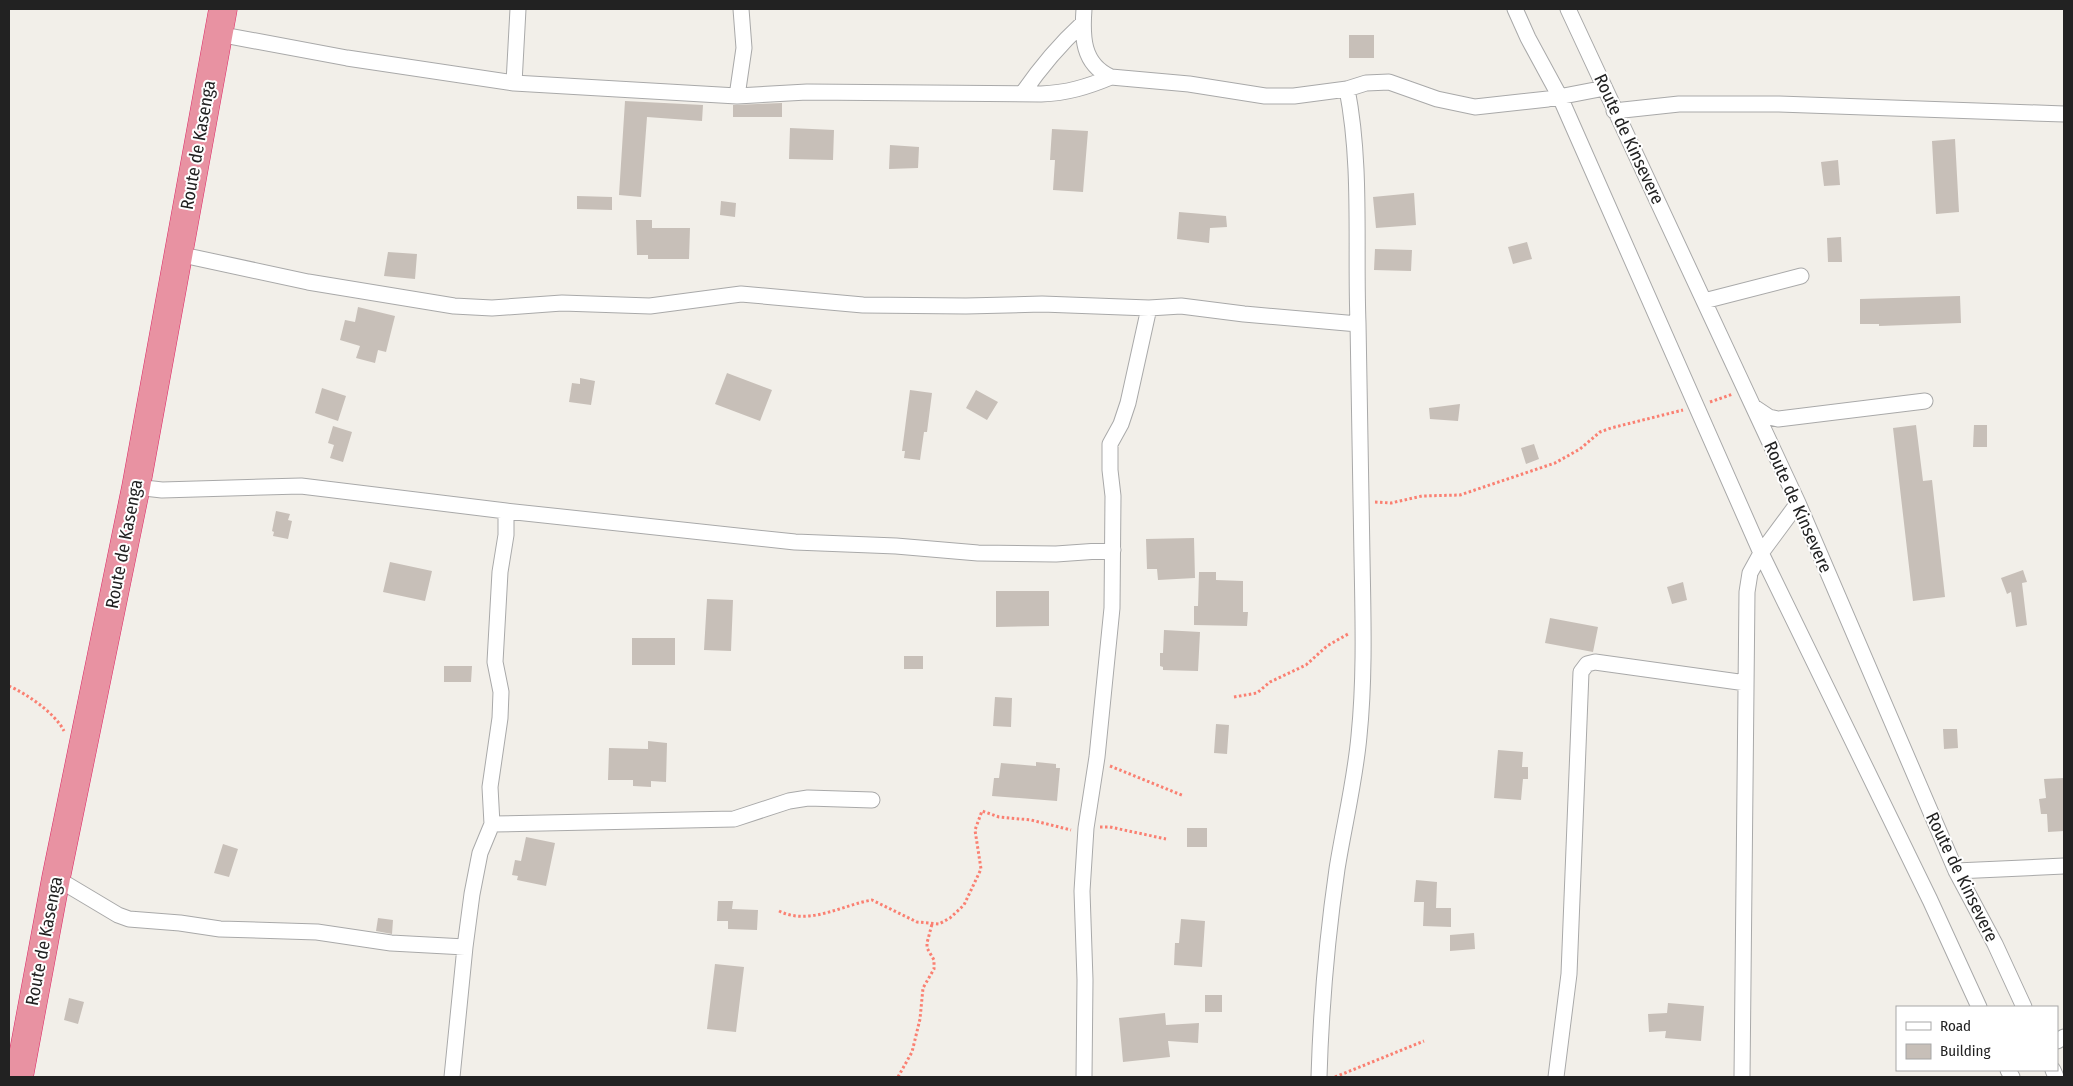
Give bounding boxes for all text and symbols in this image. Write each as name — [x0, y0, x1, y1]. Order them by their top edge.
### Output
street label: Route de Kinsevere — [1589, 70, 1669, 208]
street label: Route de Kasenga — [176, 78, 220, 211]
street label: Route de Kinsevere — [1759, 438, 1837, 576]
street label: Route de Kasenga — [101, 477, 147, 610]
street label: Route de Kinsevere — [1921, 809, 2003, 945]
street label: Route de Kasenga — [21, 874, 67, 1007]
legend — [1896, 1006, 2058, 1071]
text: Road — [1940, 1017, 1971, 1035]
text: Building — [1940, 1042, 1991, 1060]

